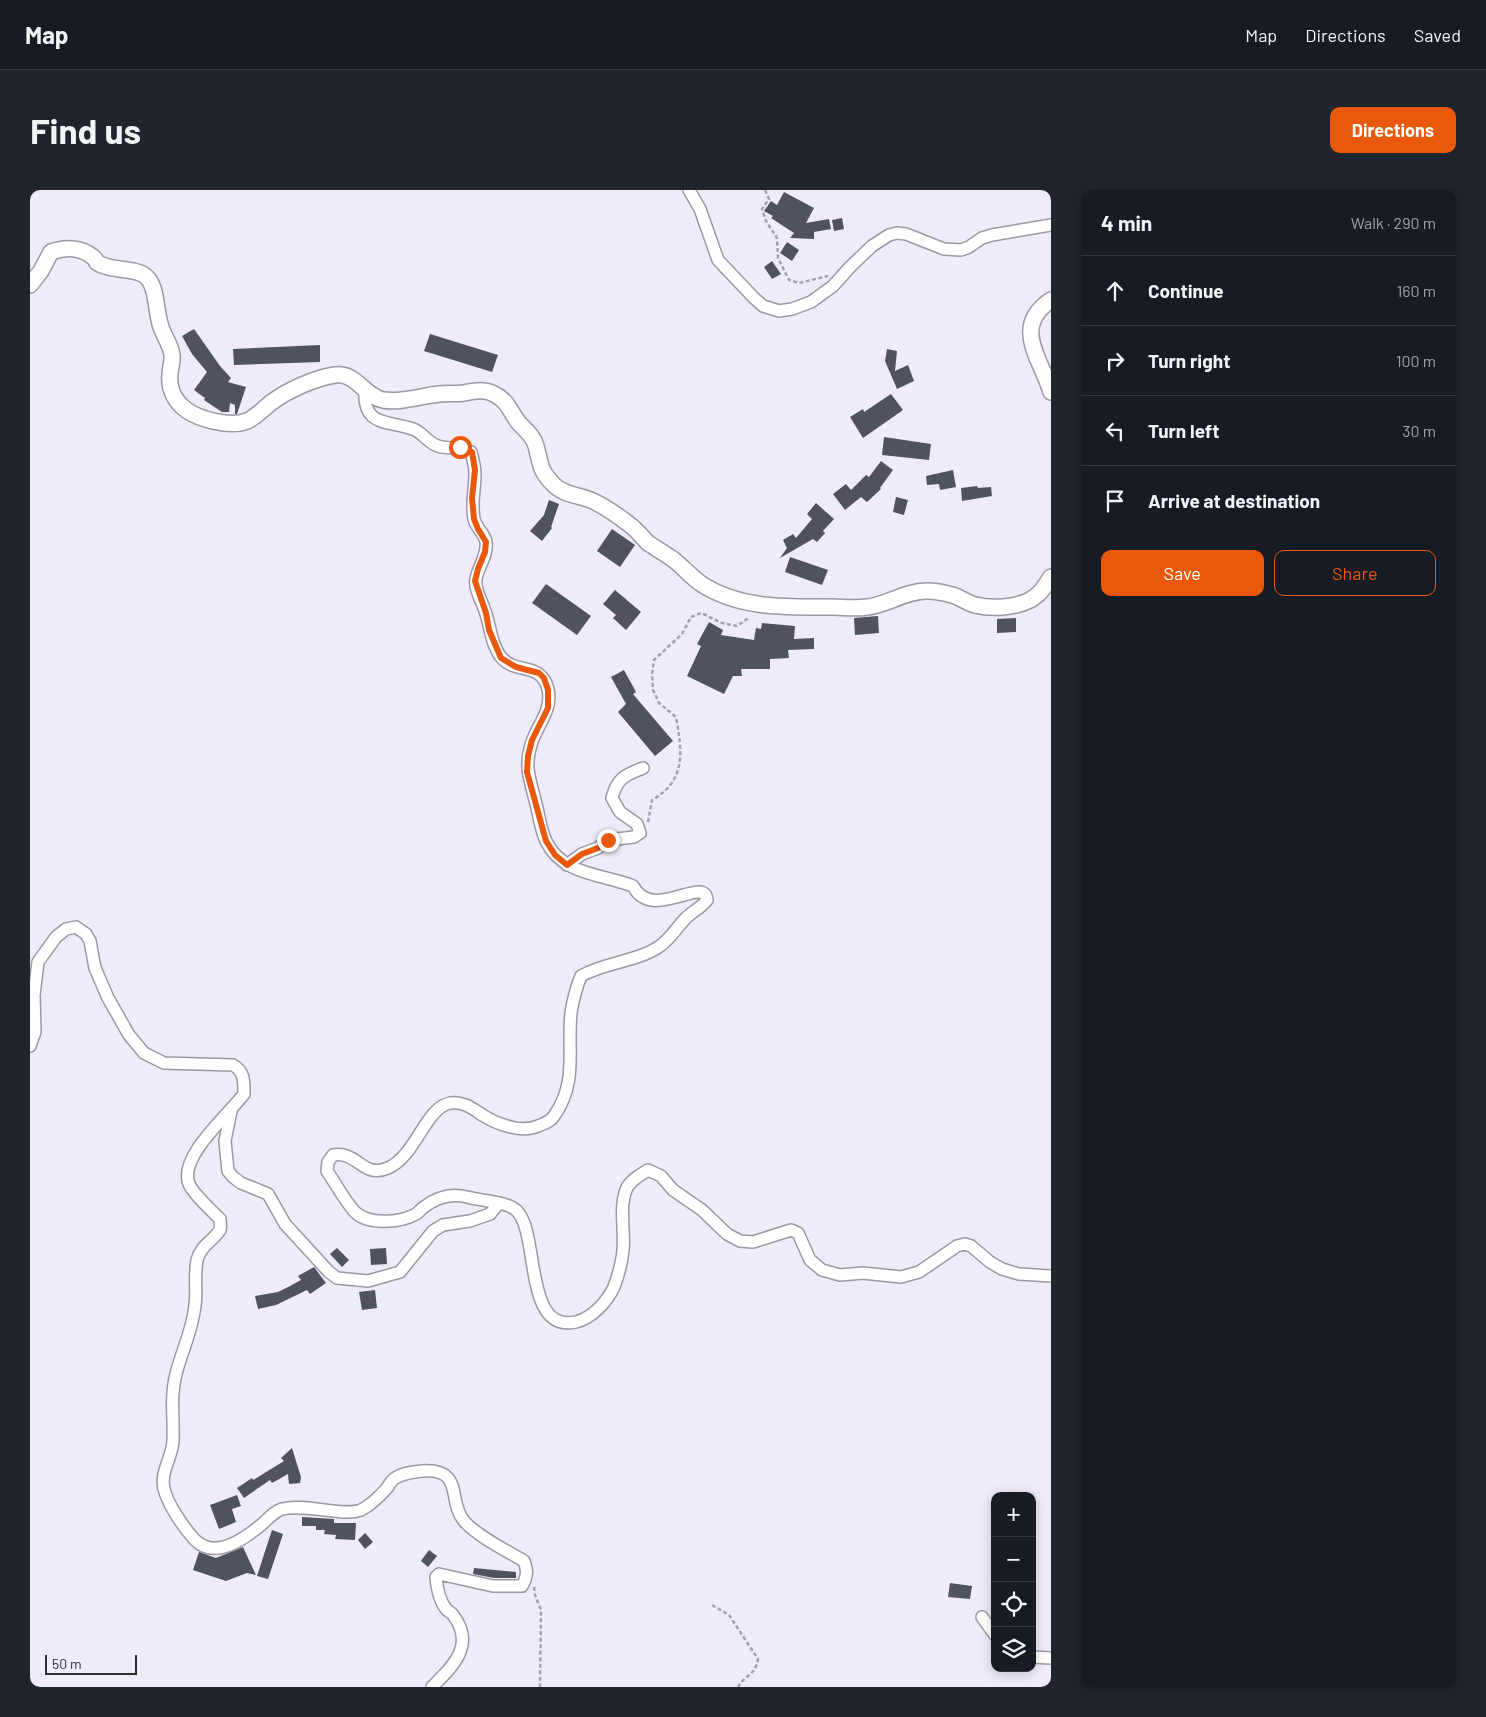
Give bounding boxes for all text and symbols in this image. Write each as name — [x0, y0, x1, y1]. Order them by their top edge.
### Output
text: Map — [25, 20, 68, 49]
text: Map — [1245, 24, 1277, 46]
text: Directions — [1305, 24, 1386, 46]
text: Saved — [1414, 24, 1461, 46]
button: Directions — [1330, 107, 1456, 153]
text: Find us — [30, 109, 141, 151]
text: 4 min — [1101, 210, 1152, 235]
text: Walk · 290 m — [1351, 213, 1436, 232]
icon: ahead — [1101, 277, 1129, 305]
text: Continue — [1148, 279, 1224, 302]
text: 160 m — [1397, 281, 1436, 300]
icon: right — [1101, 347, 1129, 375]
text: Turn right — [1148, 349, 1230, 372]
text: 100 m — [1396, 351, 1436, 370]
icon: left — [1101, 417, 1129, 445]
text: Turn left — [1148, 419, 1219, 442]
text: 30 m — [1402, 421, 1436, 440]
route start — [449, 436, 472, 459]
icon: arrive — [1101, 487, 1129, 515]
text: Arrive at destination — [1148, 489, 1320, 512]
button: Save — [1101, 550, 1264, 596]
button: Share — [1274, 550, 1436, 596]
route end — [597, 829, 620, 852]
map controls — [991, 1492, 1036, 1672]
button: + — [991, 1492, 1036, 1537]
button: − — [991, 1537, 1036, 1582]
button: locate — [991, 1582, 1036, 1627]
button: layers — [991, 1627, 1036, 1672]
scale bar — [45, 1652, 138, 1675]
text: 50 m — [52, 1655, 81, 1672]

